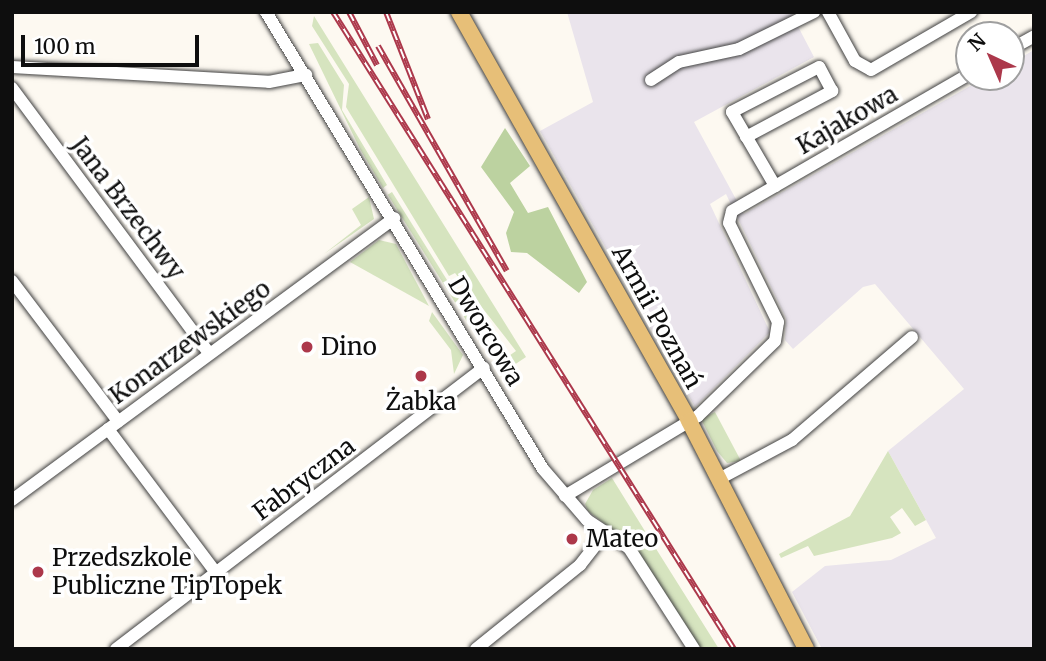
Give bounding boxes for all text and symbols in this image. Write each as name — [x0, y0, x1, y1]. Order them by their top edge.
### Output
scale bar — [24, 21, 203, 65]
north arrow — [955, 21, 1025, 91]
text: N — [963, 28, 991, 56]
text: 100 m — [34, 33, 96, 60]
street label: Kajakowa — [792, 80, 902, 160]
street label: Jana Brzechwy — [65, 131, 191, 285]
street label: Armii Poznań — [606, 240, 708, 394]
street label: Dworcowa — [442, 271, 530, 391]
street label: Konarzewskiego — [104, 274, 276, 410]
place label: Dino — [321, 333, 377, 361]
marker: Dino — [299, 339, 315, 355]
marker: Żabka — [413, 368, 429, 384]
place label: Żabka — [386, 388, 456, 416]
street label: Fabryczna — [248, 431, 360, 527]
place label: Mateo — [586, 525, 658, 553]
marker: Mateo — [564, 531, 580, 547]
place label: Przedszkole Publiczne TipTopek — [52, 544, 282, 600]
marker: Przedszkole Publiczne TipTopek — [30, 564, 46, 580]

